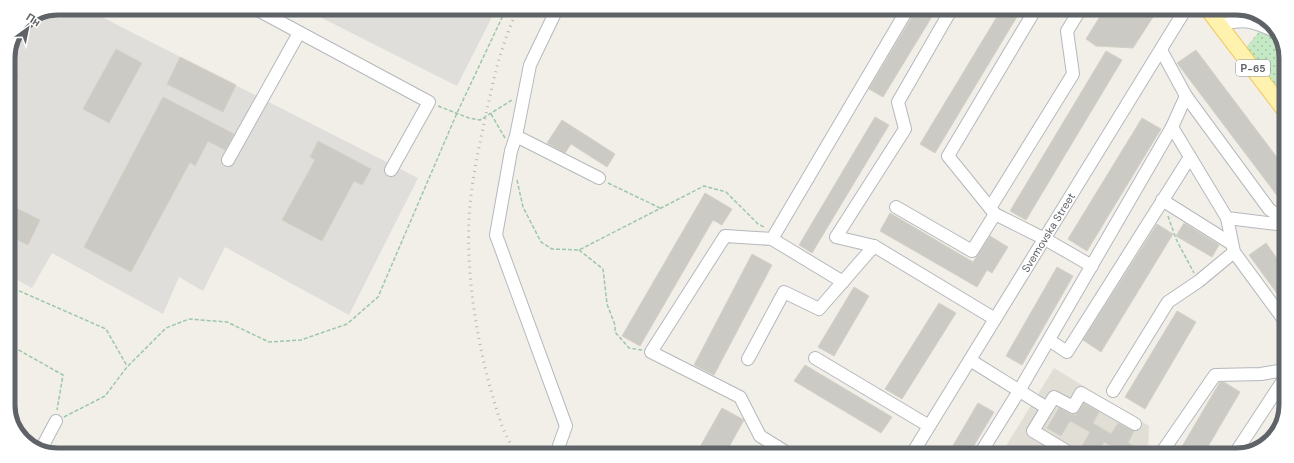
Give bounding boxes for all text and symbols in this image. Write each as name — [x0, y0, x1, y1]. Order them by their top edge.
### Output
north arrow — [8, 8, 48, 48]
text: Пн — [24, 10, 43, 29]
road number: Р-65 — [1236, 60, 1270, 76]
street label: Svemovska Street — [1018, 190, 1078, 275]

